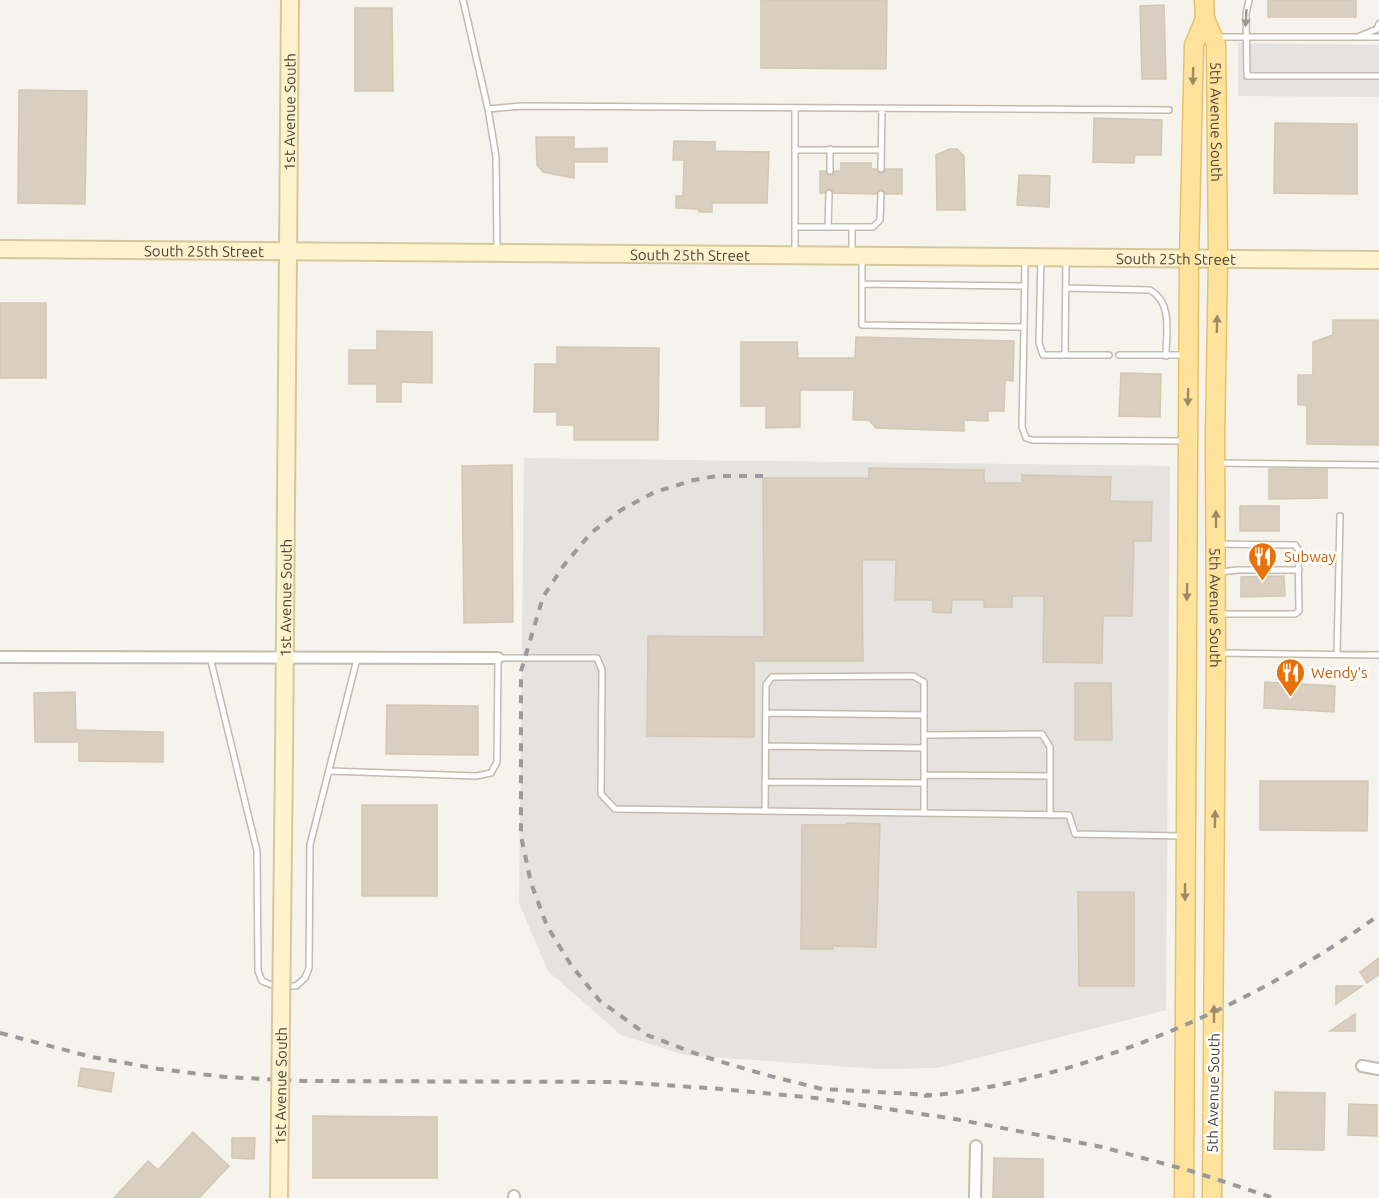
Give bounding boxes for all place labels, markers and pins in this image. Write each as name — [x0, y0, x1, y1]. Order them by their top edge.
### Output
restaurant icon: Subway — [1247, 540, 1279, 582]
place label: Subway — [1284, 548, 1336, 565]
restaurant icon: Wendy's — [1274, 656, 1306, 698]
place label: Wendy's — [1311, 664, 1368, 681]

